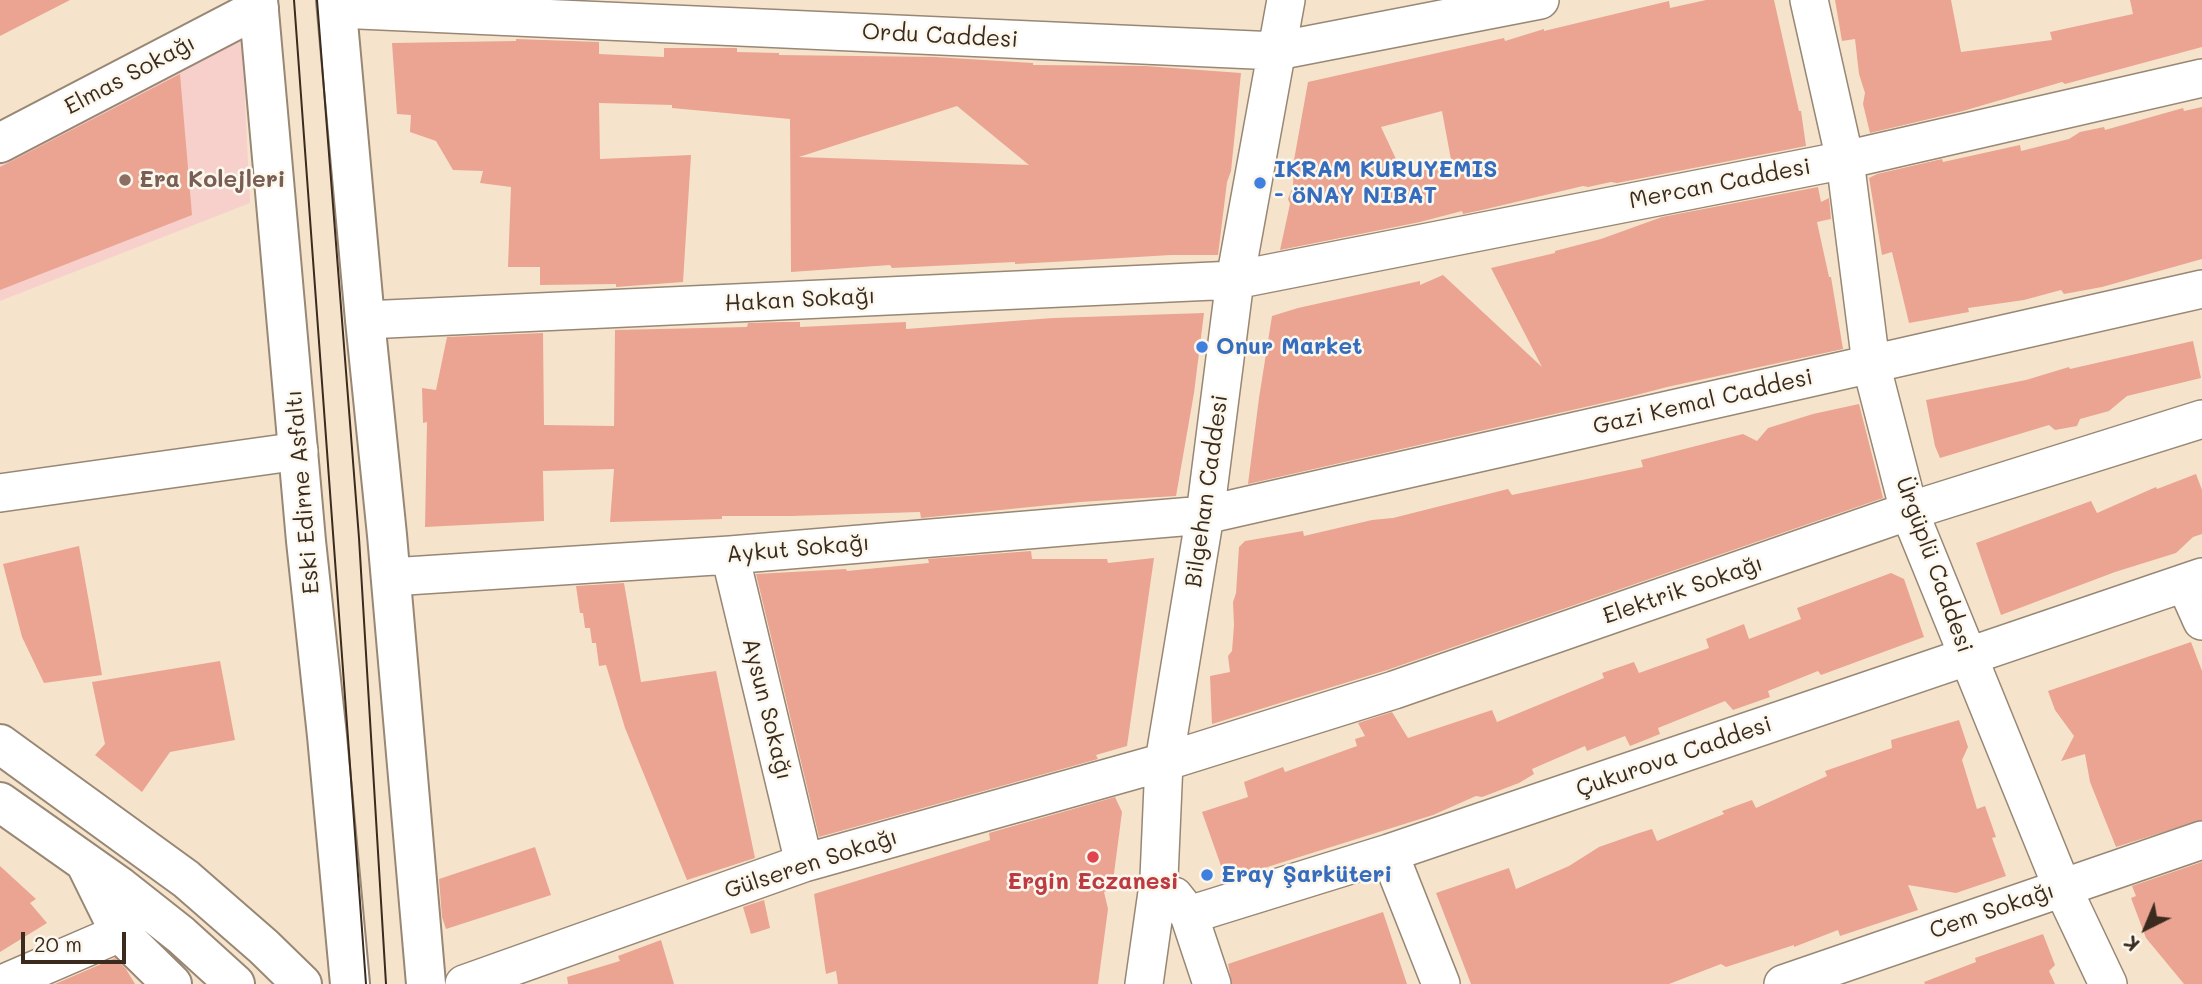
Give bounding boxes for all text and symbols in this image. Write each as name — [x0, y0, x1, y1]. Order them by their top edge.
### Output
street label: Ordu Caddesi — [861, 18, 1019, 54]
street label: Elmas Sokağı — [60, 29, 200, 121]
street label: Mercan Caddesi — [1627, 153, 1813, 215]
place label: IKRAM KURUYEMIS - öNAY NIBAT — [1274, 156, 1498, 210]
place label: Era Kolejleri — [139, 166, 285, 194]
marker: Era Kolejleri — [117, 172, 133, 188]
marker: IKRAM KURUYEMIS - öNAY NIBAT — [1252, 175, 1268, 191]
street label: Hakan Sokağı — [724, 282, 876, 318]
place label: Onur Market — [1216, 333, 1362, 361]
marker: Onur Market — [1194, 339, 1210, 355]
street label: Gazi Kemal Caddesi — [1590, 363, 1816, 441]
street label: Eski Edirne Asfaltı — [280, 389, 326, 595]
street label: Bilgehan Caddesi — [1180, 393, 1234, 589]
street label: Ürgüplü Caddesi — [1889, 473, 1979, 657]
street label: Aykut Sokağı — [725, 529, 871, 569]
street label: Elektrik Sokağı — [1599, 550, 1767, 630]
street label: Aysun Sokağı — [736, 635, 798, 783]
street label: Çukurova Caddesi — [1572, 711, 1776, 803]
street label: Gülseren Sokağı — [721, 823, 901, 905]
marker: Ergin Eczanesi — [1085, 849, 1101, 865]
place label: Eray Şarküteri — [1221, 861, 1392, 889]
marker: Eray Şarküteri — [1199, 867, 1215, 883]
place label: Ergin Eczanesi — [1007, 868, 1179, 896]
street label: Cem Sokağı — [1926, 877, 2058, 945]
north arrow — [2111, 893, 2181, 963]
scale bar — [24, 918, 130, 962]
text: 20 m — [34, 930, 82, 957]
text: K — [2118, 930, 2144, 957]

